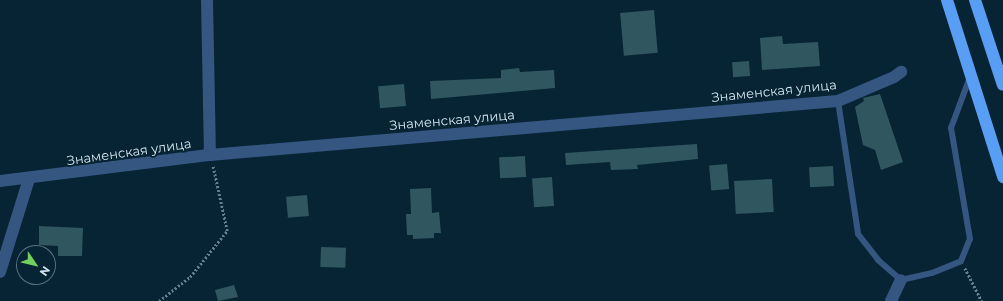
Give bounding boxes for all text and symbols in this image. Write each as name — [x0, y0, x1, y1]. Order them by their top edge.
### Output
street label: Знаменская улица — [711, 77, 837, 105]
street label: Знаменская улица — [389, 107, 515, 133]
street label: Знаменская улица — [66, 136, 192, 168]
north arrow — [16, 245, 56, 285]
text: N — [37, 264, 53, 279]

